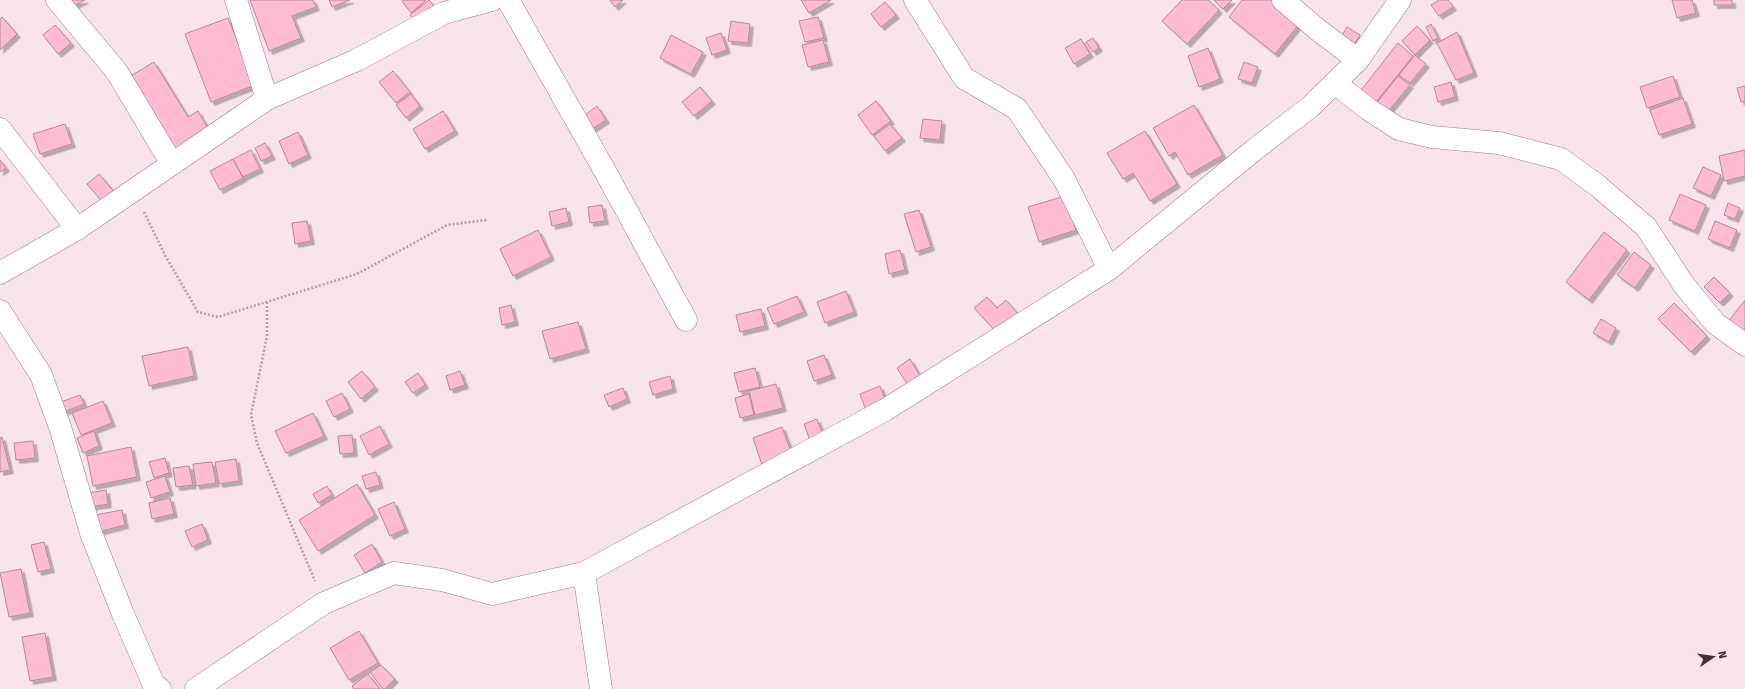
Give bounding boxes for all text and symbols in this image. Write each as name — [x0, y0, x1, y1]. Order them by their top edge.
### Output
north arrow — [1693, 637, 1733, 677]
text: N — [1715, 650, 1729, 660]

